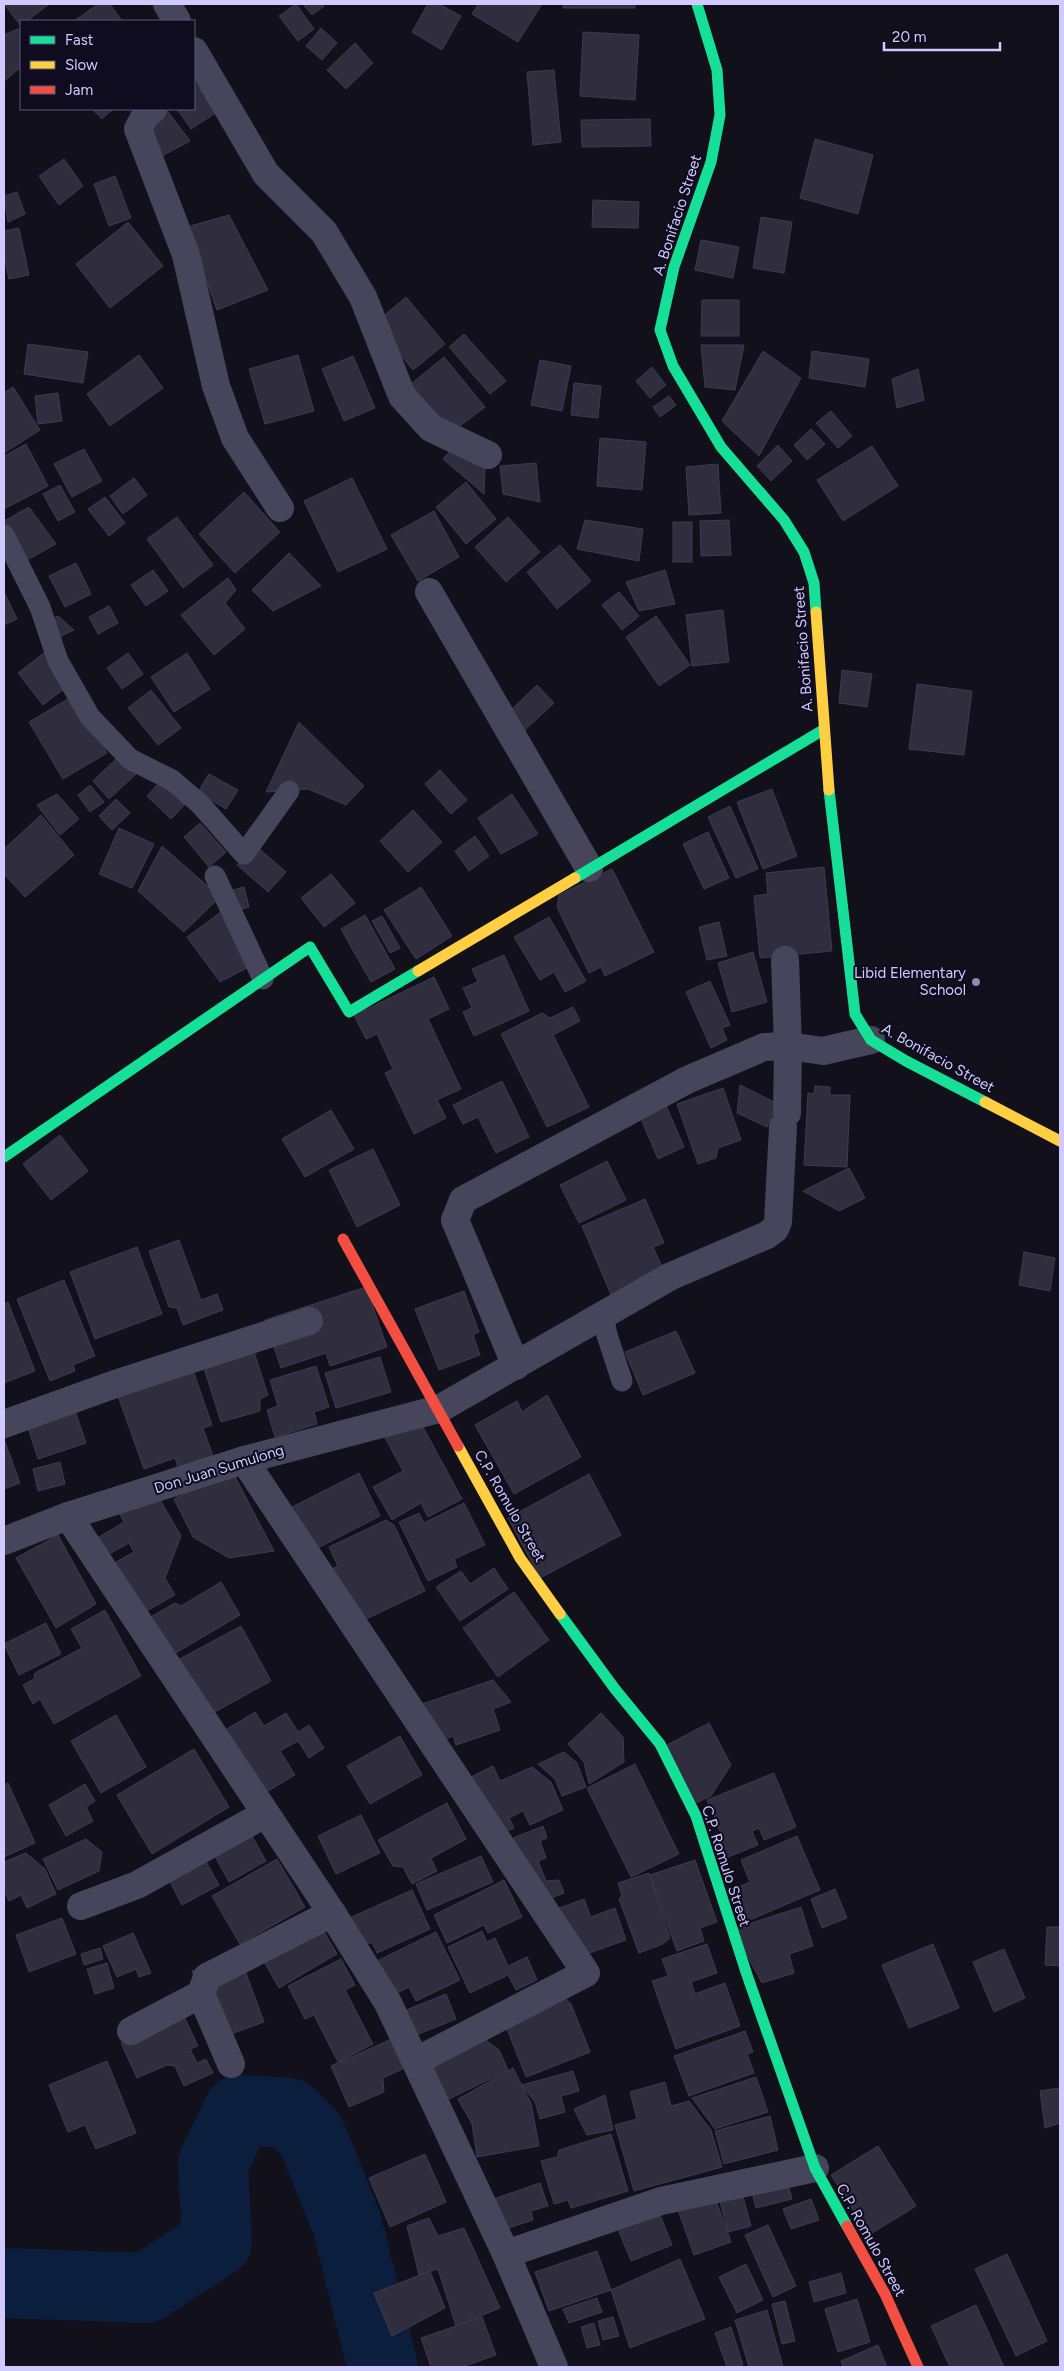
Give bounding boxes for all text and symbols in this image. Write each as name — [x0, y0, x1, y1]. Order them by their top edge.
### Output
legend — [20, 20, 195, 110]
scale bar — [884, 20, 1000, 52]
text: 20 m — [892, 28, 926, 46]
text: Fast — [65, 31, 94, 49]
text: Slow — [65, 56, 98, 74]
text: Jam — [65, 81, 93, 99]
street label: A. Bonifacio Street — [649, 152, 705, 278]
street label: A. Bonifacio Street — [790, 585, 816, 712]
place label: Libid Elementary School — [854, 964, 966, 999]
marker: Libid Elementary School — [970, 976, 982, 988]
street label: A. Bonifacio Street — [879, 1020, 998, 1097]
street label: Don Juan Sumulong — [152, 1441, 286, 1497]
street label: C.P. Romulo Street — [471, 1447, 550, 1566]
street label: C.P. Romulo Street — [698, 1803, 754, 1929]
street label: C.P. Romulo Street — [832, 2180, 910, 2300]

